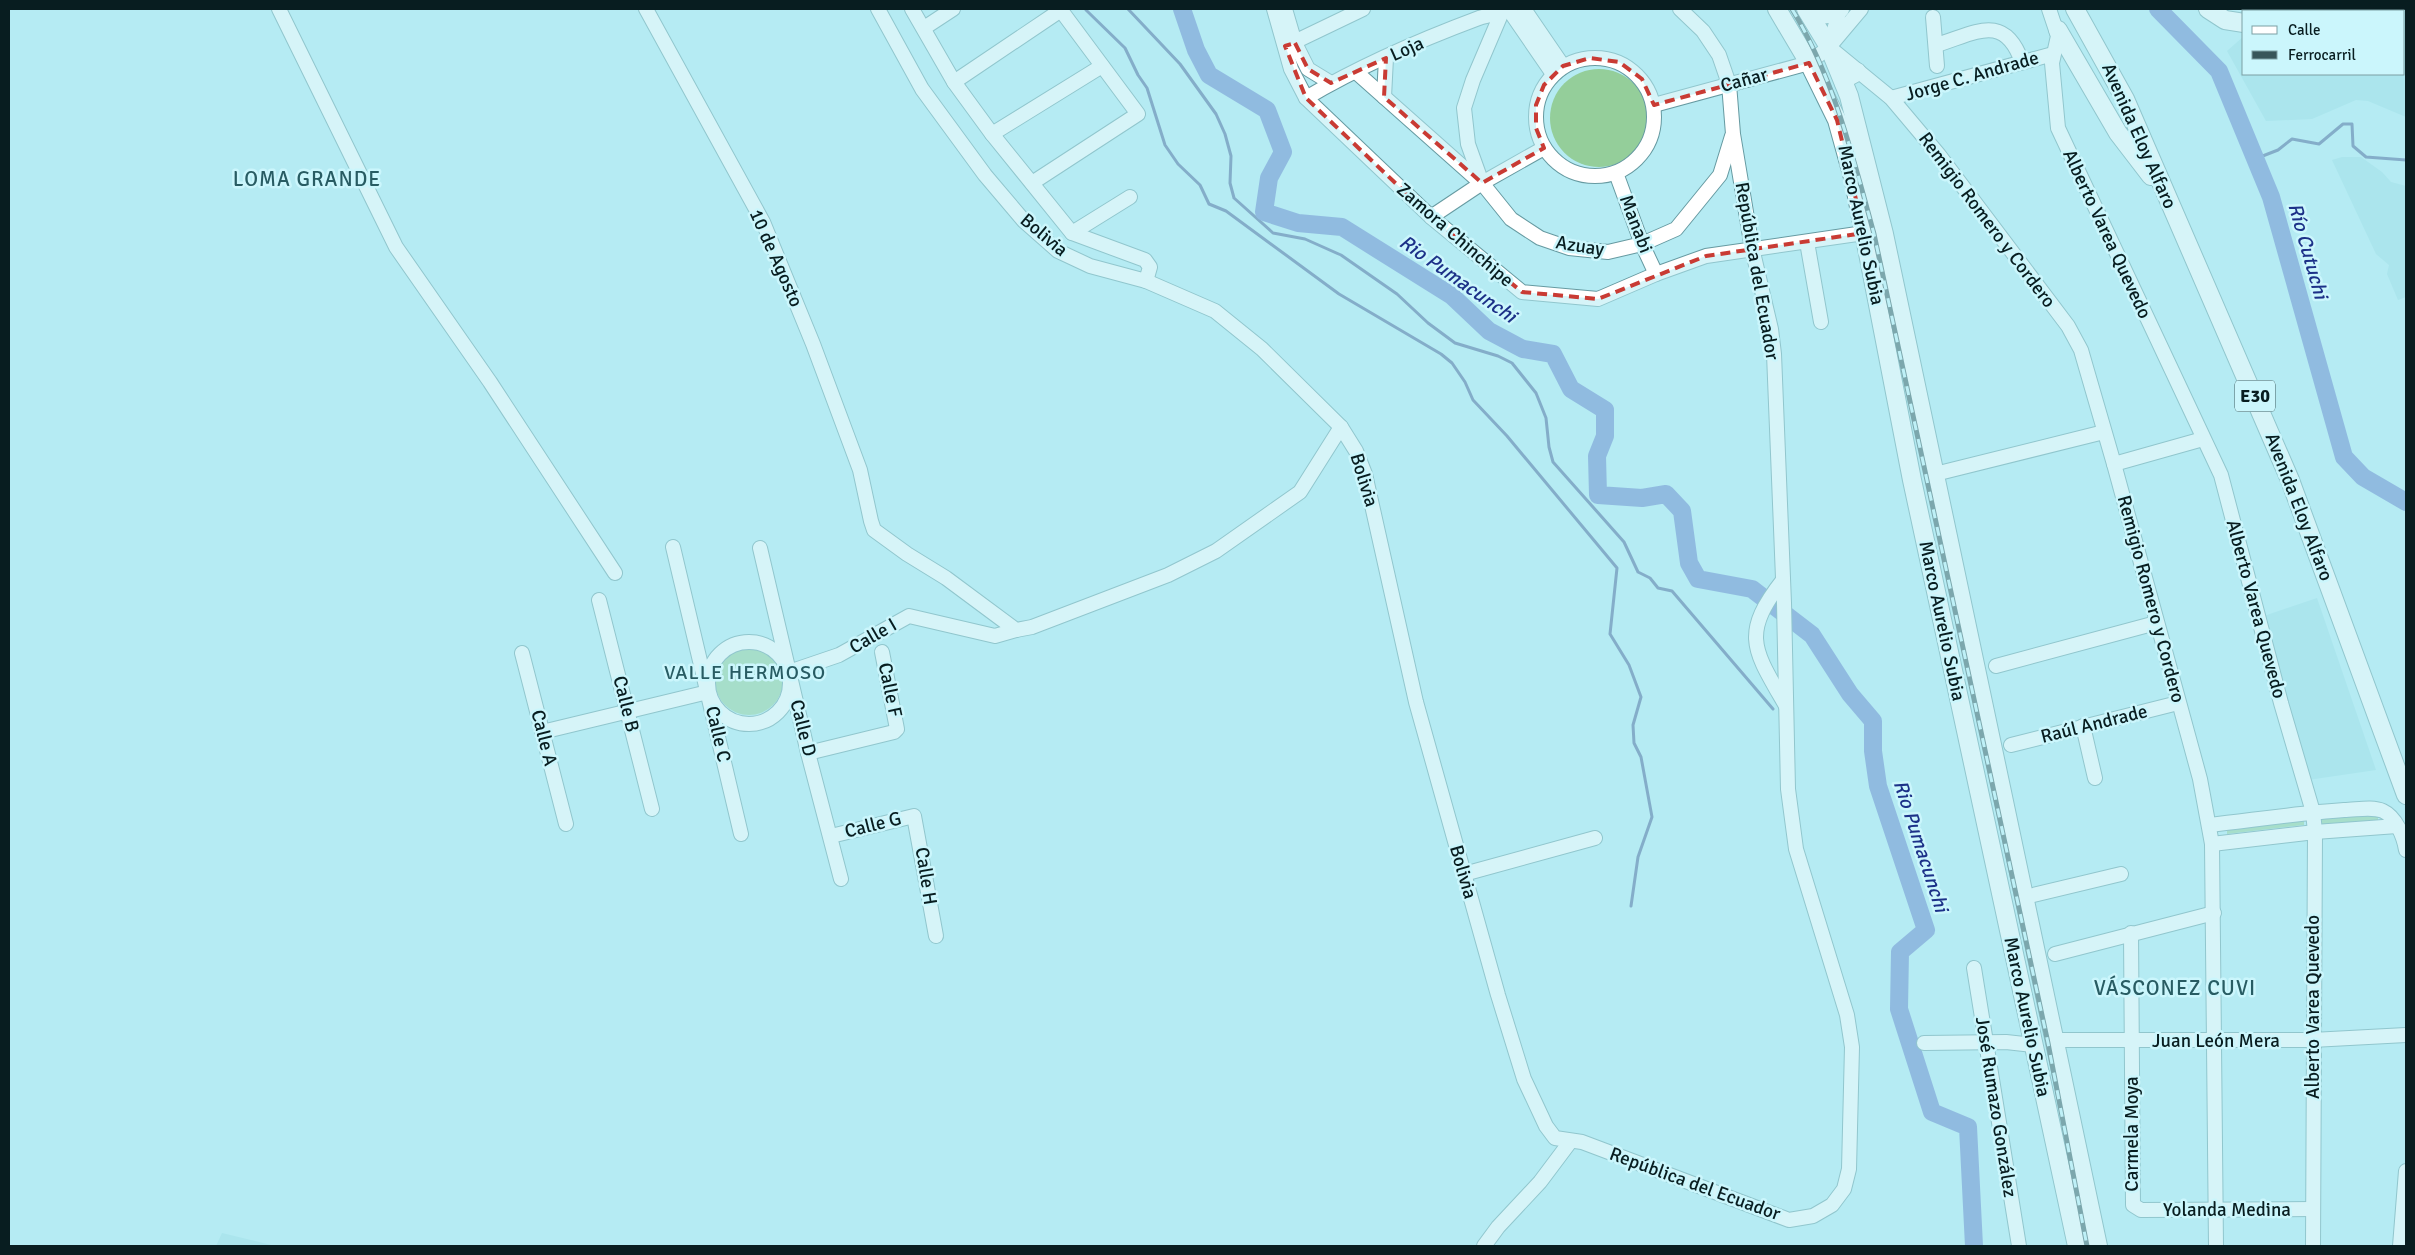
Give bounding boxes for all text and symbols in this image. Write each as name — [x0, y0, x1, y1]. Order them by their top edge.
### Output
legend — [2242, 10, 2405, 75]
text: Calle — [2288, 21, 2321, 39]
street label: Loja — [1386, 31, 1428, 67]
street label: Jorge C. Andrade — [1903, 45, 2041, 107]
text: Ferrocarril — [2288, 46, 2356, 64]
street label: Avenida Eloy Alfaro — [2096, 59, 2182, 213]
street label: Cañar — [1718, 62, 1770, 98]
street label: Remigio Romero y Cordero — [1913, 127, 2061, 313]
street label: Marco Aurelio Subia — [1832, 143, 1890, 307]
street label: Alberto Varea Quevedo — [2057, 146, 2157, 323]
district label: LOMA GRANDE — [233, 166, 381, 192]
street label: Zamora Chinchipe — [1392, 178, 1518, 292]
street label: República del Ecuador — [1730, 180, 1784, 362]
street label: Manabi — [1614, 192, 1658, 256]
water label: Río Cutuchi — [2282, 200, 2334, 303]
street label: 10 de Agosto — [744, 205, 808, 311]
street label: Bolivia — [1015, 208, 1073, 262]
water label: Rio Pumacunchi — [1395, 229, 1523, 330]
street label: Azuay — [1554, 230, 1606, 262]
road number: E30 — [2235, 381, 2275, 412]
street label: Avenida Eloy Alfaro — [2260, 430, 2338, 585]
street label: Bolivia — [1344, 450, 1384, 510]
street label: Remigio Romero y Cordero — [2112, 493, 2190, 705]
street label: Alberto Varea Quevedo — [2221, 517, 2291, 701]
street label: Marco Aurelio Subia — [1913, 539, 1971, 703]
street label: Calle I — [845, 613, 901, 659]
district label: VALLE HERMOSO — [664, 660, 826, 685]
street label: Calle F — [873, 660, 908, 720]
street label: Calle B — [607, 673, 645, 735]
street label: Calle D — [784, 697, 822, 759]
street label: Raúl Andrade — [2038, 699, 2150, 749]
street label: Calle C — [700, 704, 736, 764]
street label: Calle A — [525, 707, 563, 769]
water label: Rio Pumacunchi — [1888, 777, 1955, 917]
street label: Calle G — [842, 806, 904, 844]
street label: Bolivia — [1444, 842, 1482, 902]
street label: Calle H — [910, 845, 942, 907]
street label: Alberto Varea Quevedo — [2301, 915, 2325, 1099]
street label: Marco Aurelio Subia — [1998, 935, 2056, 1099]
district label: VÁSCONEZ CUVI — [2094, 975, 2256, 1001]
street label: José Rumazo González — [1970, 1015, 2022, 1199]
street label: Juan León Mera — [2152, 1029, 2280, 1053]
street label: Carmela Moya — [2120, 1076, 2144, 1192]
street label: República del Ecuador — [1606, 1142, 1784, 1226]
street label: Yolanda Medina — [2163, 1198, 2291, 1222]

